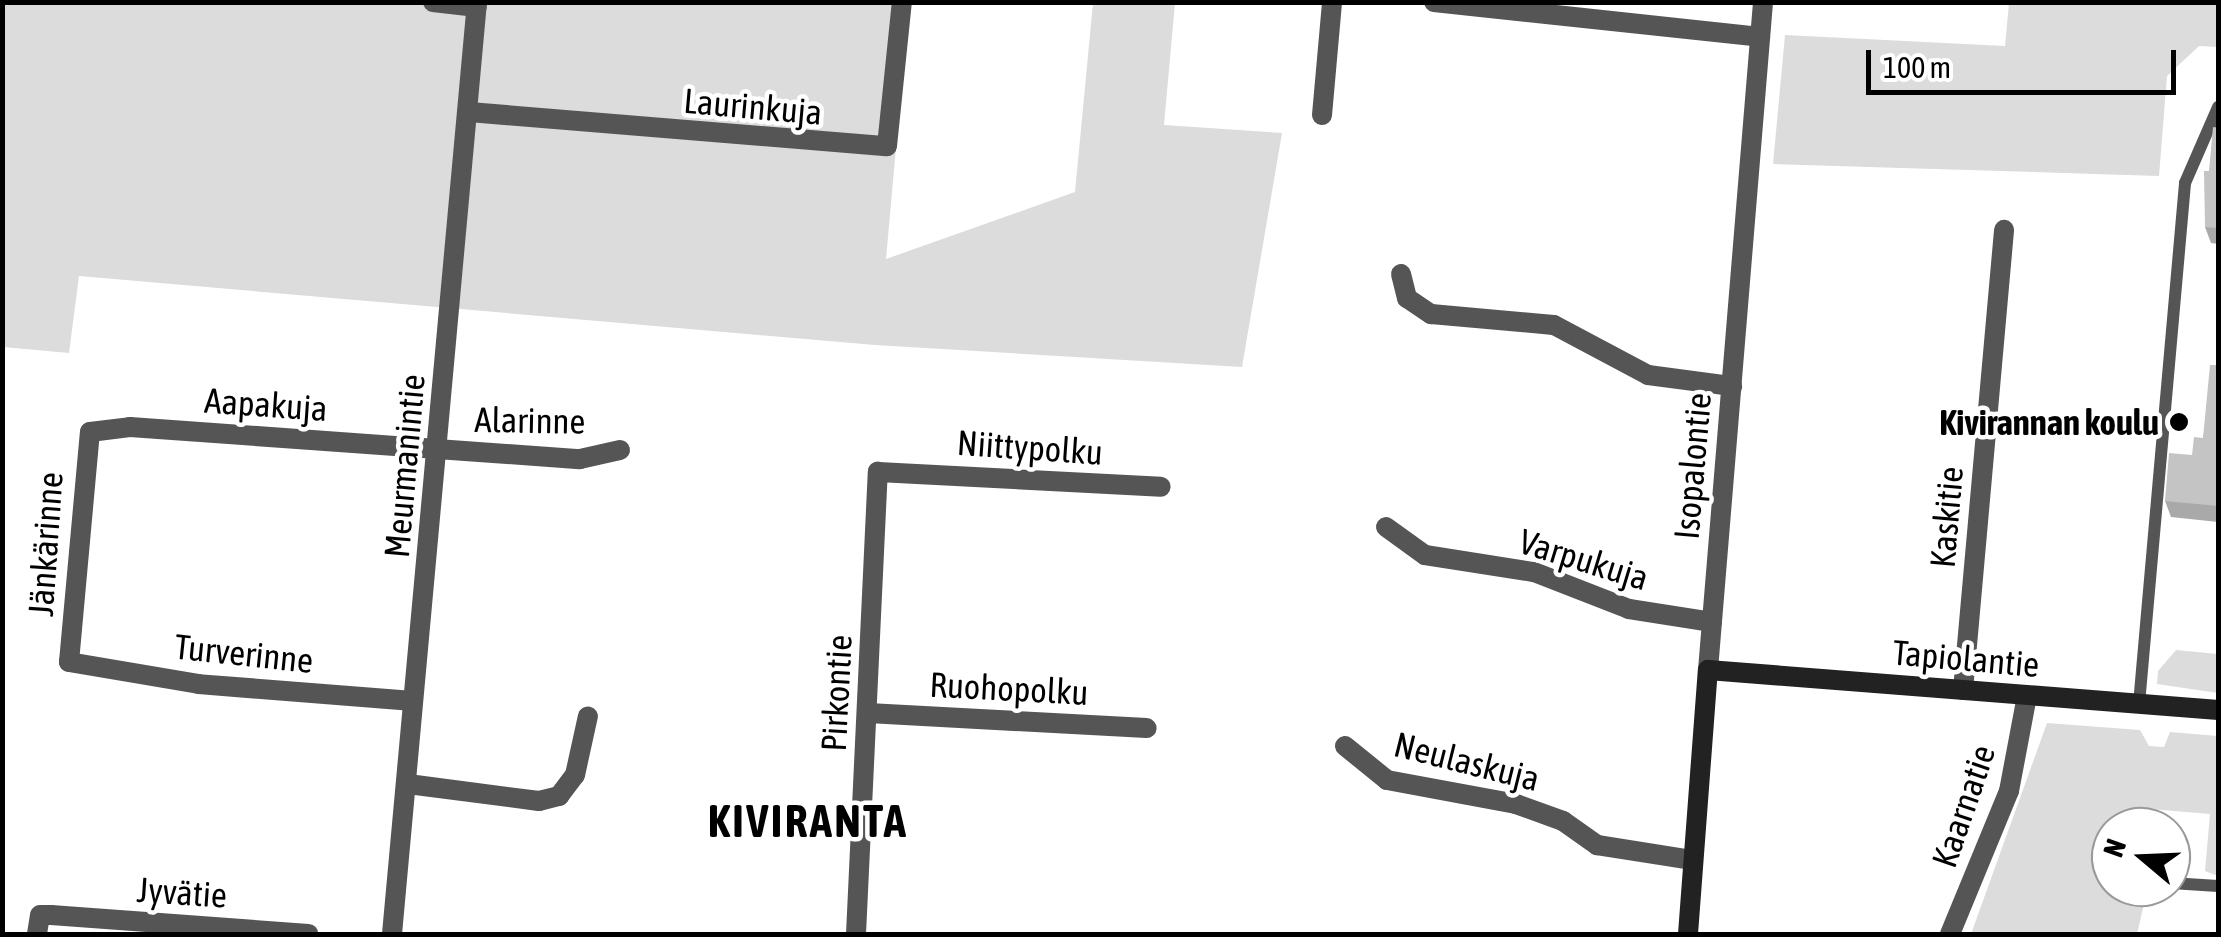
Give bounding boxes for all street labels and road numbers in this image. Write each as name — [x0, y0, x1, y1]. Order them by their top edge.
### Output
street label: Laurinkuja — [682, 79, 824, 133]
street label: Meurmanintie — [375, 372, 433, 560]
street label: Aapakuja — [203, 379, 329, 429]
street label: Isopalontie — [1665, 391, 1719, 541]
street label: Alarinne — [474, 398, 586, 442]
street label: Niittypolku — [956, 421, 1104, 473]
street label: Kaskitie — [1921, 465, 1971, 569]
street label: Jänkärinne — [19, 471, 71, 617]
street label: Varpukuja — [1514, 520, 1654, 598]
street label: Turverinne — [173, 625, 315, 681]
street label: Tapiolantie — [1891, 631, 2041, 685]
street label: Pirkontie — [812, 633, 860, 753]
street label: Ruohopolku — [929, 663, 1089, 713]
street label: Neulaskuja — [1390, 723, 1544, 799]
street label: Kaarnatie — [1923, 739, 2003, 873]
street label: Jyvätie — [136, 868, 228, 916]

